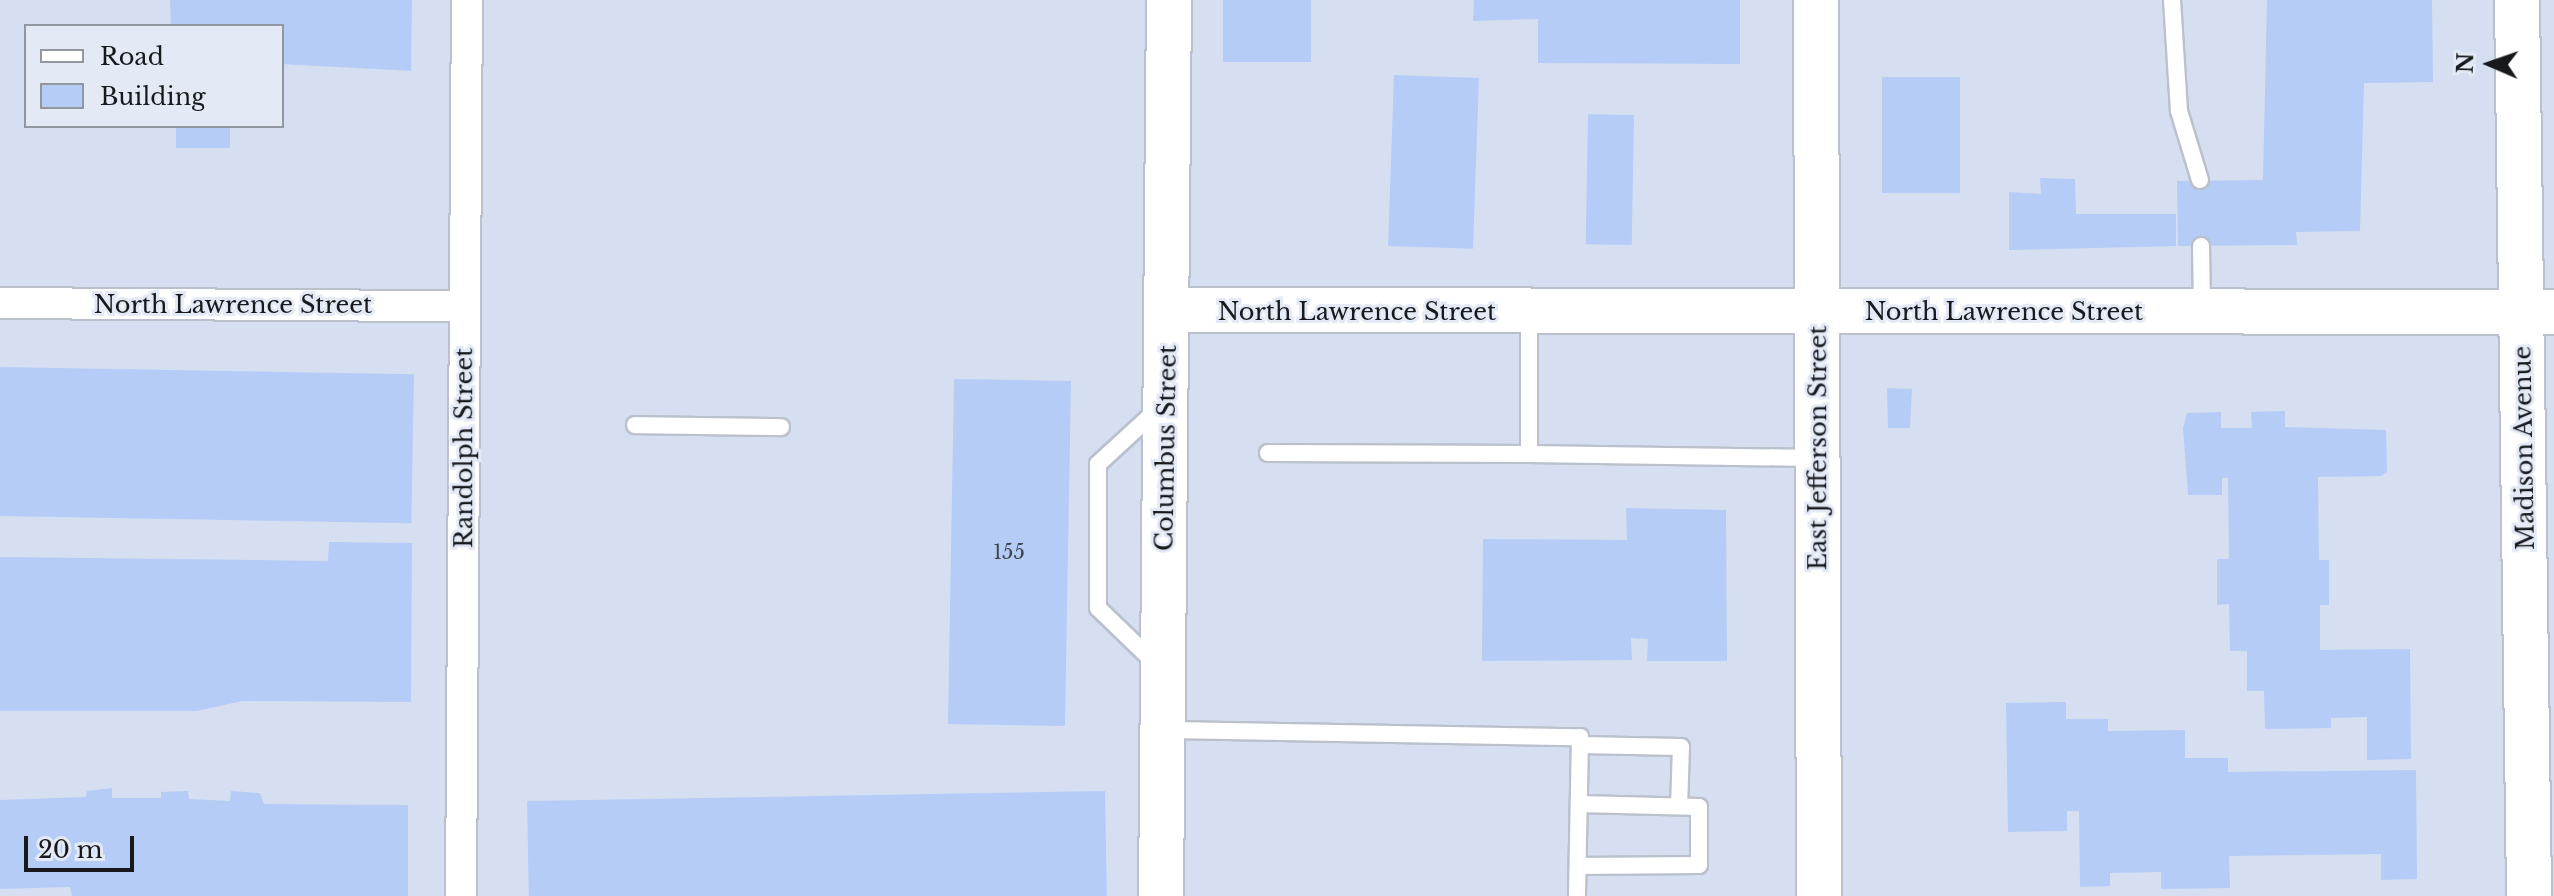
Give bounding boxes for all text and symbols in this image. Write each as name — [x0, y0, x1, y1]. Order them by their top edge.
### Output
legend — [24, 24, 284, 128]
north arrow — [2450, 24, 2530, 104]
text: Road — [100, 42, 164, 71]
text: N — [2452, 52, 2479, 74]
text: Building — [100, 82, 206, 111]
street label: North Lawrence Street — [94, 291, 372, 319]
street label: North Lawrence Street — [1218, 298, 1496, 326]
street label: North Lawrence Street — [1865, 298, 2143, 326]
street label: East Jefferson Street — [1804, 326, 1832, 570]
street label: Columbus Street — [1150, 345, 1182, 551]
street label: Madison Avenue — [2508, 345, 2540, 551]
street label: Randolph Street — [450, 348, 478, 548]
house number: 155 — [993, 540, 1025, 564]
scale bar — [28, 820, 138, 870]
text: 20 m — [38, 835, 103, 864]

